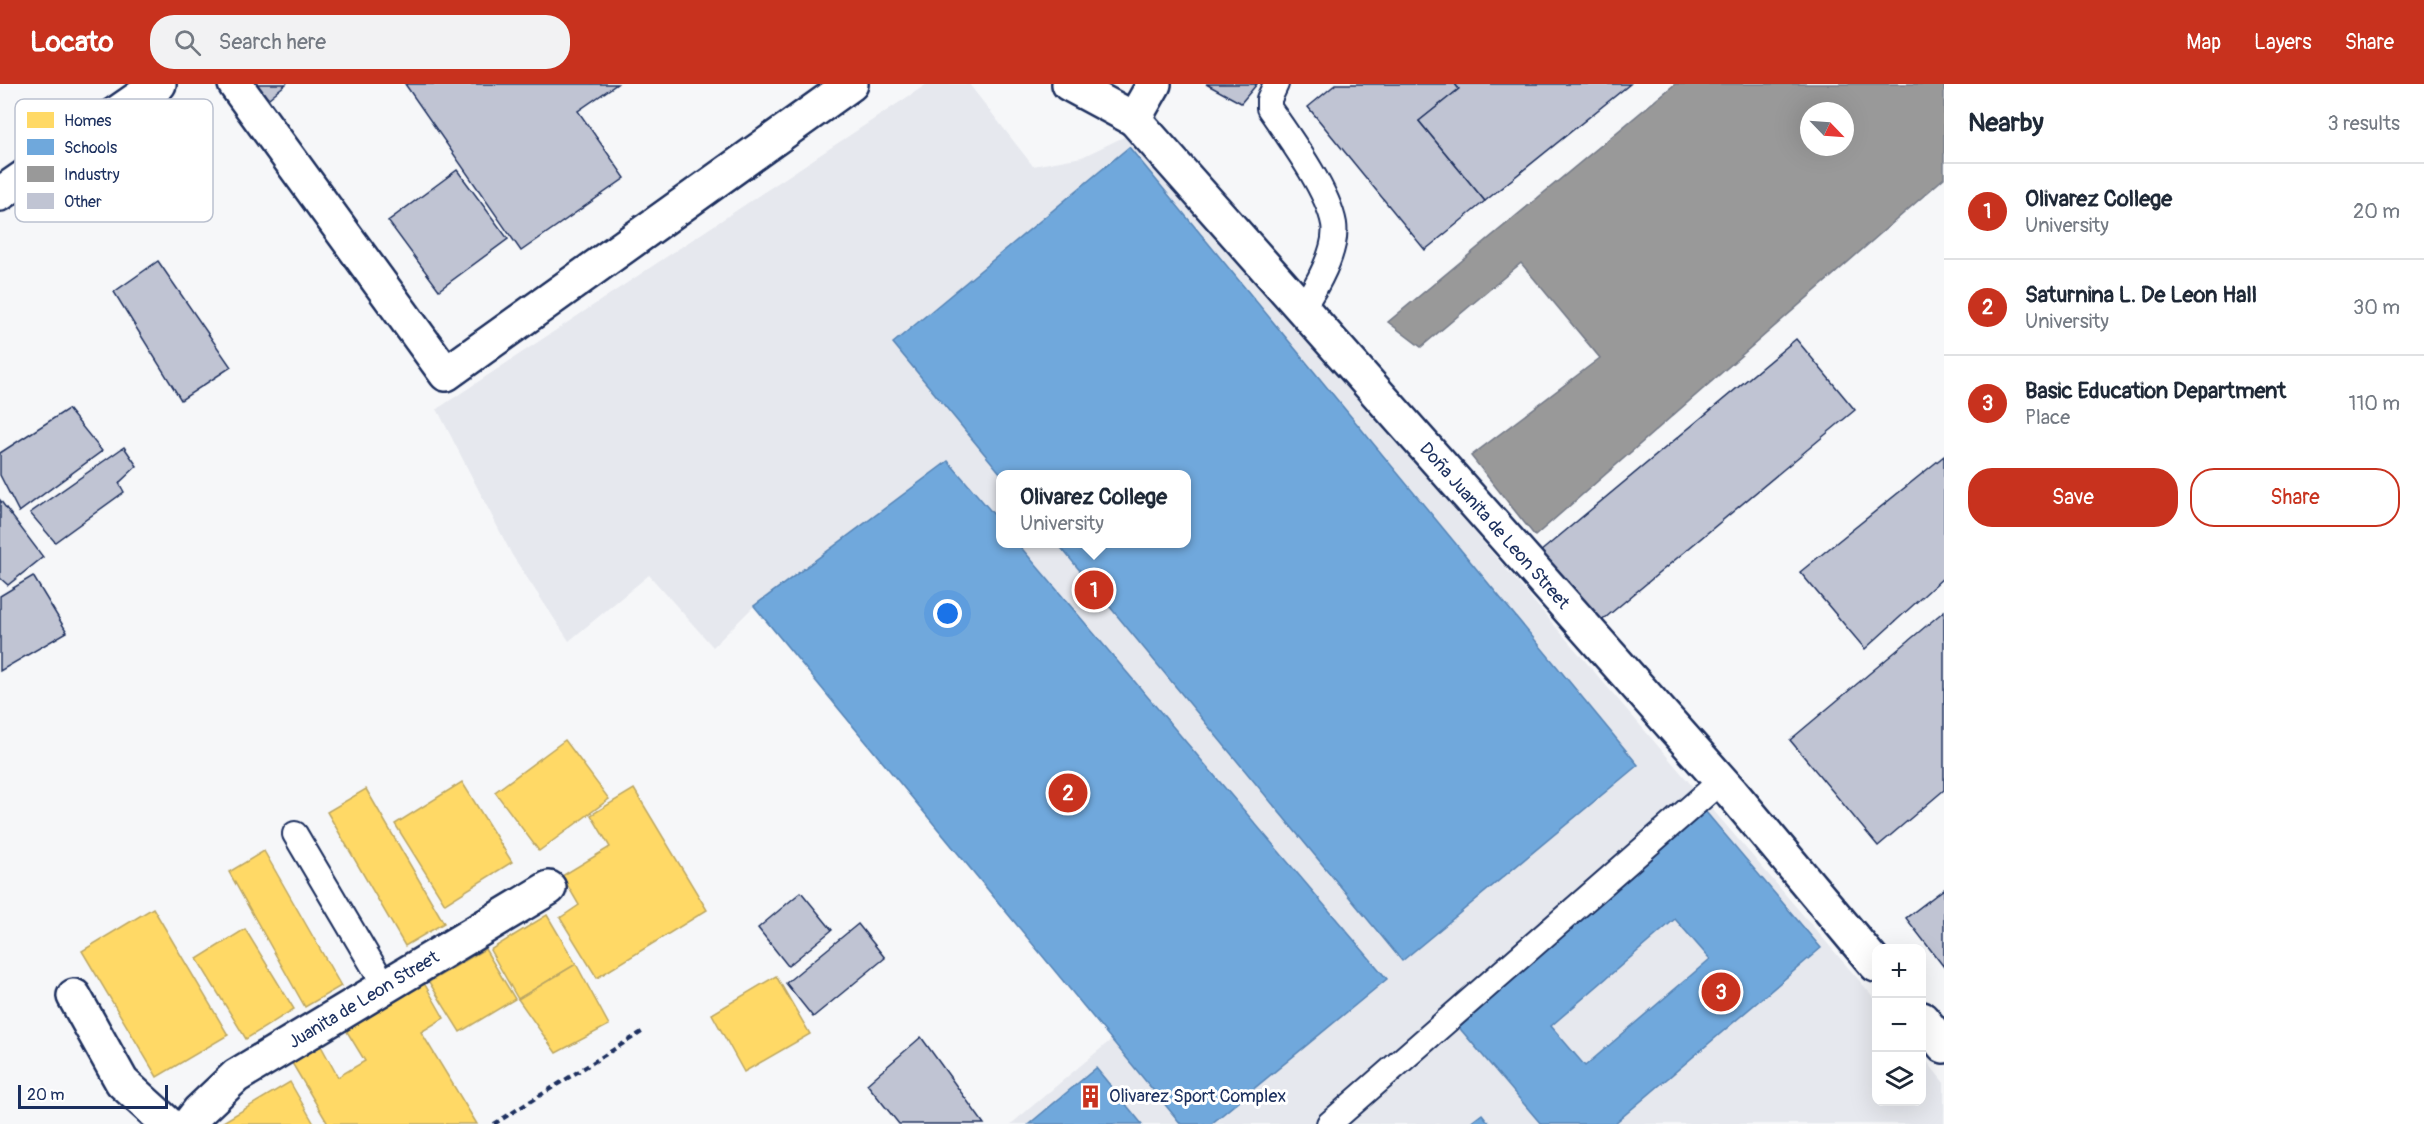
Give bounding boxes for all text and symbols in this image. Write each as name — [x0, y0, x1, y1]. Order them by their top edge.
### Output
search box — [150, 15, 570, 69]
text: Locato — [30, 25, 114, 60]
icon: search — [171, 26, 204, 59]
text: Search here — [219, 28, 326, 56]
text: Map — [2186, 29, 2221, 56]
text: Layers — [2254, 29, 2312, 56]
text: Share — [2345, 29, 2394, 56]
legend — [15, 99, 213, 222]
north arrow — [1800, 102, 1854, 156]
text: Nearby — [1968, 107, 2044, 139]
text: Homes — [64, 111, 112, 131]
text: 3 results — [2328, 111, 2400, 136]
text: Schools — [64, 138, 117, 158]
text: Industry — [64, 165, 120, 185]
text: Olivarez College — [2025, 185, 2172, 213]
text: Other — [64, 192, 102, 212]
text: 1 — [1984, 199, 1991, 224]
text: 20 m — [2353, 199, 2400, 224]
text: University — [2025, 213, 2109, 238]
text: Saturnina L. De Leon Hall — [2025, 281, 2257, 309]
text: 2 — [1982, 295, 1993, 320]
text: 30 m — [2353, 295, 2400, 320]
text: University — [2025, 309, 2109, 334]
text: Basic Education Department — [2025, 377, 2286, 405]
text: 3 — [1982, 391, 1993, 416]
text: 110 m — [2349, 391, 2400, 416]
text: Place — [2025, 405, 2070, 430]
street label: Doña Juanita de Leon Street — [1415, 437, 1575, 614]
button: Save — [1968, 468, 2178, 527]
button: Share — [2190, 468, 2400, 527]
popup — [996, 470, 1191, 548]
text: Olivarez College — [1020, 483, 1167, 511]
text: University — [1020, 511, 1104, 536]
pin: 1 — [1074, 568, 1114, 612]
your location — [933, 599, 962, 628]
pin: 2 — [1048, 770, 1088, 816]
map controls — [1872, 944, 1926, 1106]
button: + — [1872, 944, 1926, 998]
street label: Juanita de Leon Street — [284, 945, 444, 1054]
pin: 3 — [1702, 970, 1740, 1014]
button: − — [1872, 998, 1926, 1052]
button: layers — [1872, 1052, 1926, 1106]
scale bar — [18, 1082, 168, 1110]
building icon: Olivarez Sport Complex — [1078, 1083, 1104, 1109]
text: 20 m — [27, 1085, 65, 1105]
place label: Olivarez Sport Complex — [1109, 1085, 1286, 1108]

